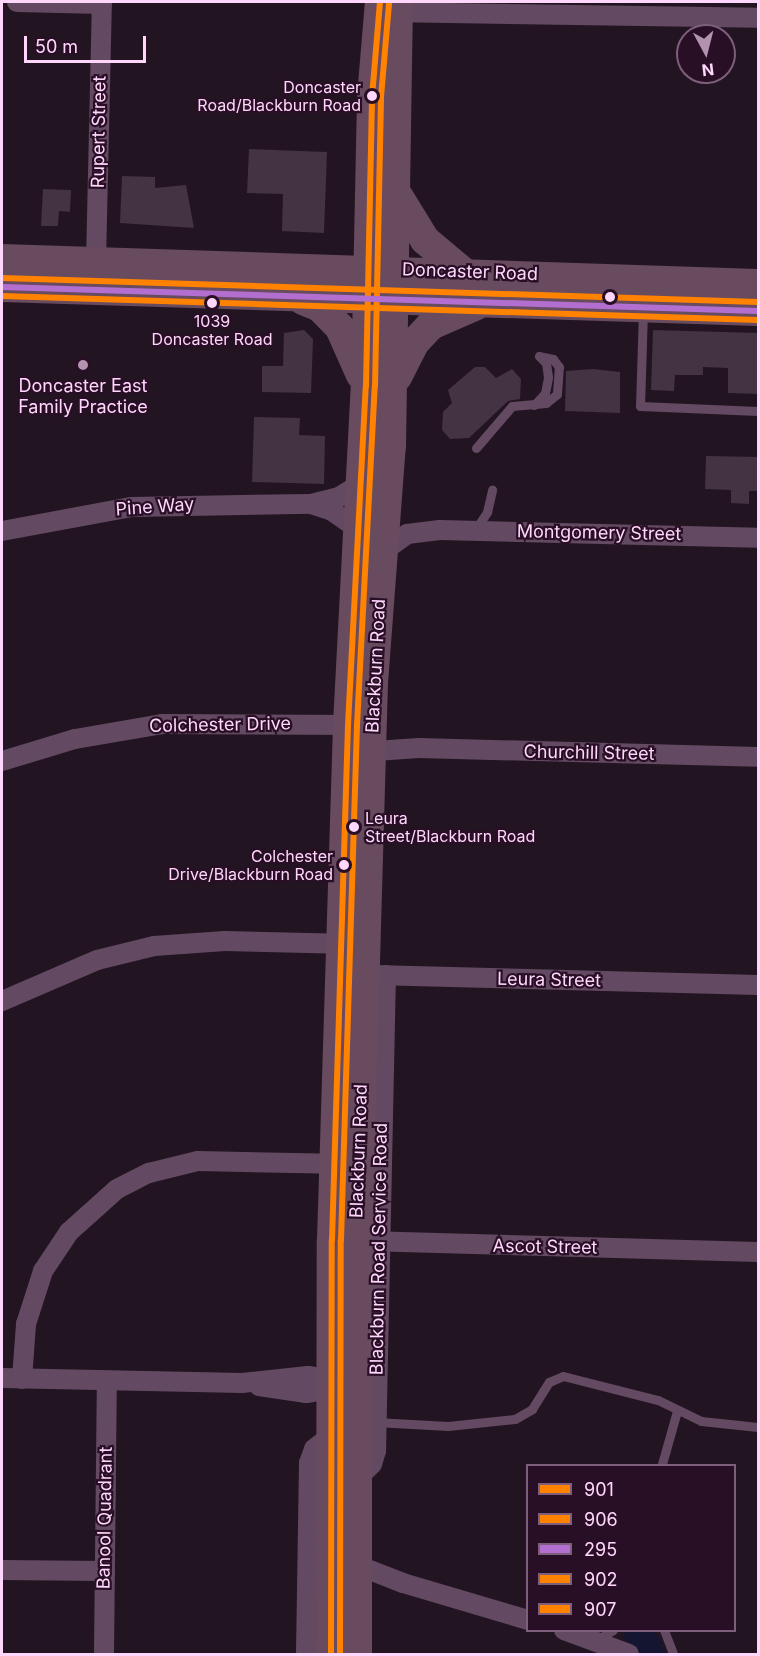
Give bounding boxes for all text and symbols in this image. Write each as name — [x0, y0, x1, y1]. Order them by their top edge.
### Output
scale bar — [27, 24, 148, 62]
north arrow — [676, 24, 736, 84]
text: 50 m — [35, 36, 78, 57]
text: N — [701, 59, 715, 81]
street label: Rupert Street — [87, 76, 111, 188]
place label: Doncaster Road/Blackburn Road — [197, 77, 361, 115]
marker: Doncaster Road/Blackburn Road — [366, 90, 378, 102]
street label: Doncaster Road — [402, 259, 538, 285]
unlabelled marker — [604, 291, 616, 303]
marker: 1039 Doncaster Road — [206, 297, 218, 309]
place label: 1039 Doncaster Road — [152, 311, 272, 349]
marker: Doncaster East Family Practice — [74, 356, 92, 374]
place label: Doncaster East Family Practice — [18, 376, 148, 418]
street label: Pine Way — [115, 493, 195, 521]
street label: Montgomery Street — [517, 521, 681, 545]
street label: Blackburn Road — [362, 598, 390, 734]
street label: Colchester Drive — [149, 713, 291, 737]
street label: Churchill Street — [523, 741, 655, 765]
place label: Leura Street/Blackburn Road — [365, 808, 535, 846]
marker: Leura Street/Blackburn Road — [348, 821, 360, 833]
place label: Colchester Drive/Blackburn Road — [168, 846, 333, 884]
marker: Colchester Drive/Blackburn Road — [338, 859, 350, 871]
street label: Leura Street — [497, 968, 601, 992]
street label: Blackburn Road — [346, 1084, 372, 1218]
street label: Blackburn Road Service Road — [366, 1123, 392, 1375]
street label: Ascot Street — [492, 1235, 598, 1259]
street label: Banool Quadrant — [93, 1447, 117, 1589]
legend — [526, 1464, 736, 1632]
text: 901 — [584, 1479, 614, 1500]
text: 906 — [584, 1509, 618, 1530]
text: 295 — [584, 1539, 617, 1560]
text: 902 — [584, 1569, 618, 1590]
text: 907 — [584, 1599, 616, 1620]

